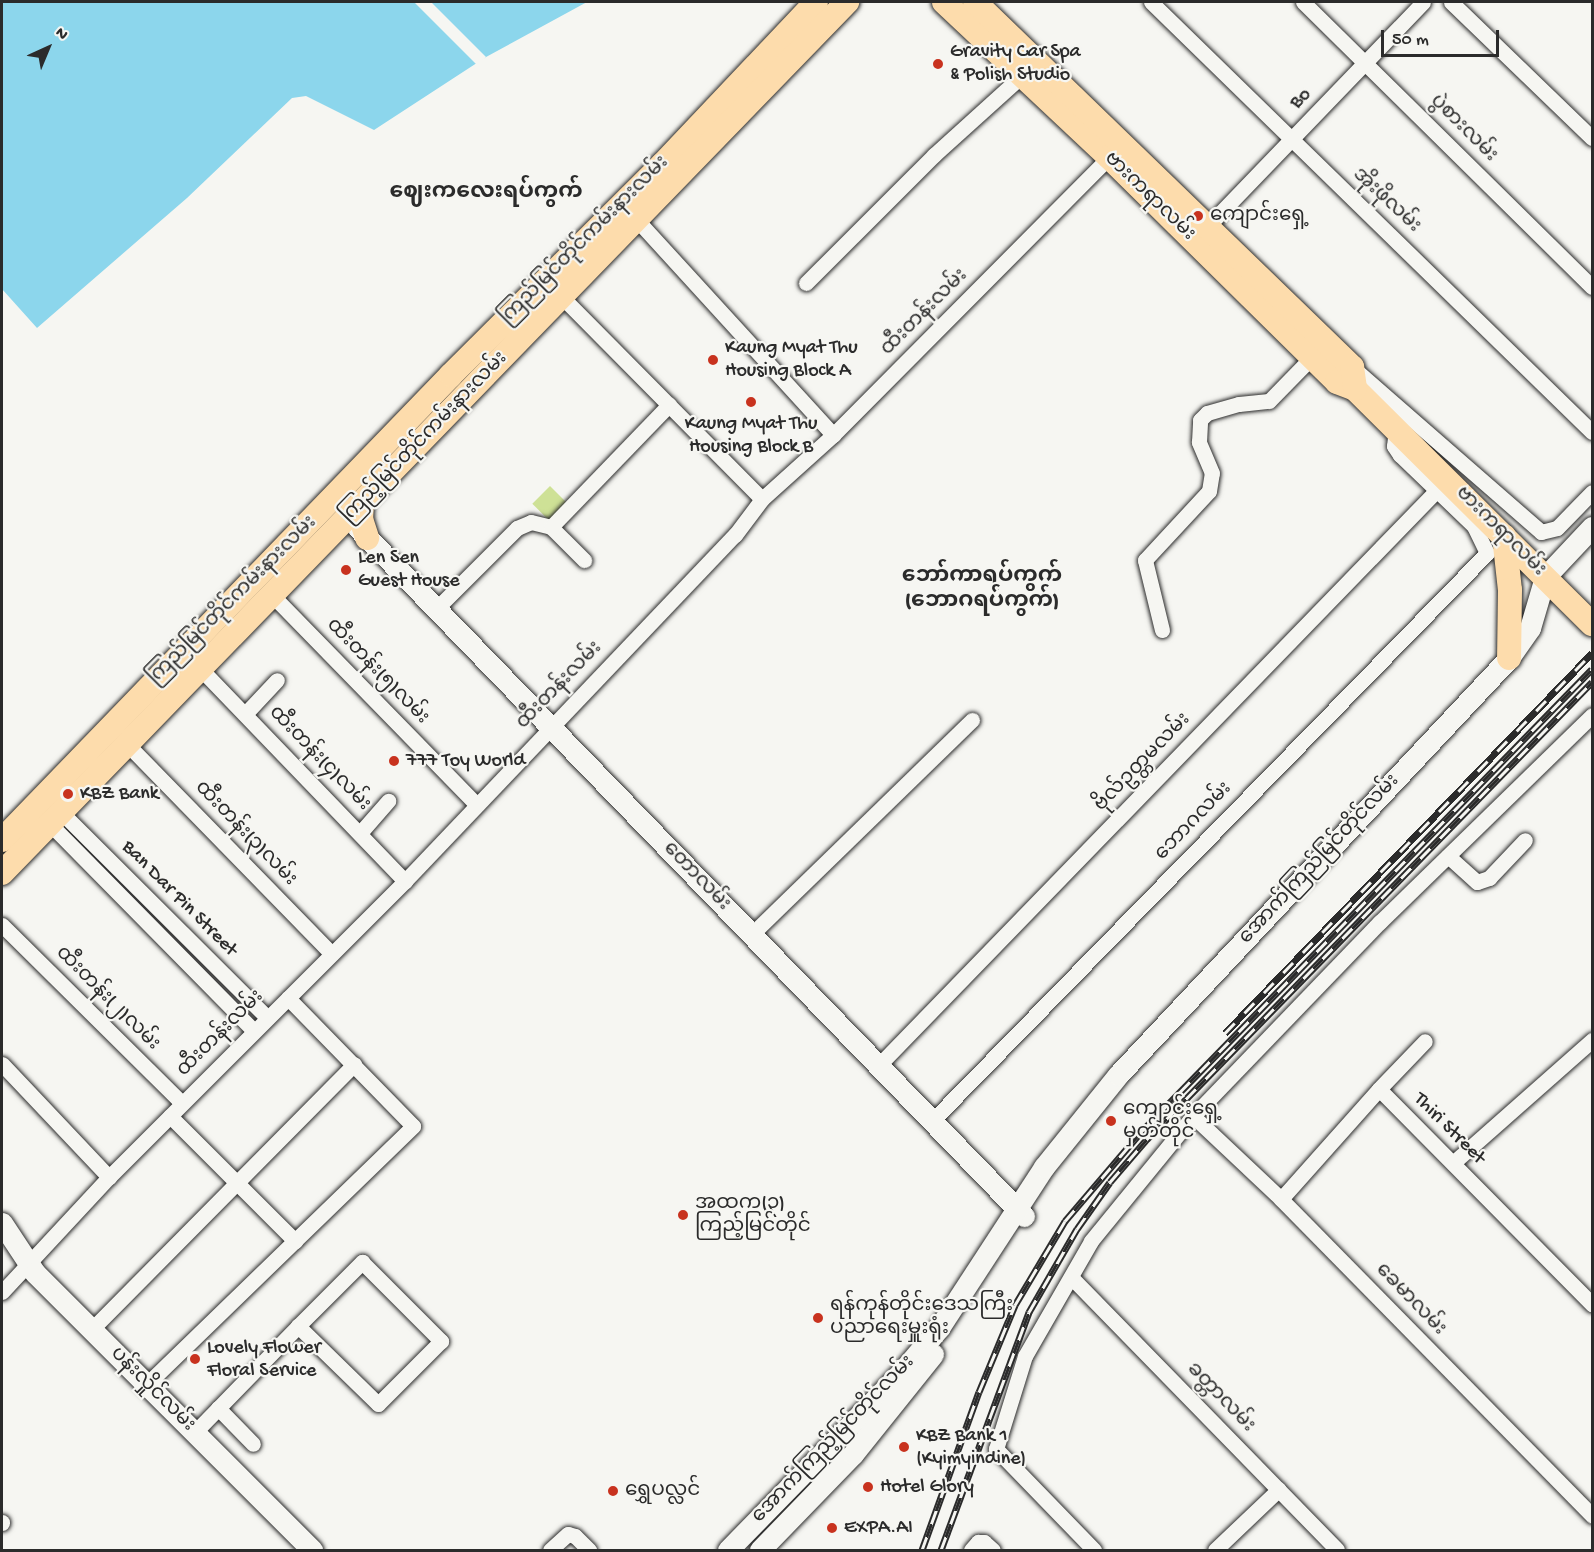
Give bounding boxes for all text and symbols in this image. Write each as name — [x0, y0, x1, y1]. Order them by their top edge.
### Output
north arrow — [18, 18, 78, 78]
scale bar — [1384, 18, 1502, 56]
text: N — [50, 24, 71, 45]
text: 50 m — [1392, 30, 1429, 51]
place label: Gravity Car Spa & Polish Studio — [950, 40, 1081, 87]
marker: Gravity Car Spa & Polish Studio — [931, 57, 945, 71]
street label: Bo — [1285, 83, 1317, 115]
street label: ပွဲစားလမ်း — [1424, 90, 1502, 168]
street label: ဗားကရာလမ်း — [1098, 147, 1200, 247]
street label: ကြည်မြင်တိုင်ကမ်းနားလမ်း — [496, 152, 674, 330]
street label: အိုးဖိုလမ်း — [1347, 163, 1425, 239]
district label: ဈေးကလေးရပ်ကွက် — [389, 181, 583, 207]
place label: ကျောင်းရှေ့ — [1210, 204, 1309, 228]
marker: ကျောင်းရှေ့ — [1191, 209, 1205, 223]
street label: ထီးတန်းလမ်း — [876, 264, 974, 362]
place label: Kaung Myat Thu Housing Block A — [725, 336, 858, 383]
street label: ကြည့်မြင်တိုင်ကမ်းနားလမ်း — [337, 347, 513, 529]
marker: Kaung Myat Thu Housing Block A — [706, 353, 720, 367]
marker: Kaung Myat Thu Housing Block B — [744, 395, 758, 409]
place label: Kaung Myat Thu Housing Block B — [685, 412, 817, 459]
street label: ဗားကရာလမ်း — [1450, 482, 1550, 582]
street label: ကြည်မြင်တိုင်ကမ်းနားလမ်း — [144, 512, 322, 690]
place label: Len Sen Guest House — [358, 546, 459, 593]
marker: Len Sen Guest House — [339, 563, 353, 577]
district label: ဘော်ကာရပ်ကွက် (ဘောဂရပ်ကွက်) — [902, 564, 1062, 616]
street label: ထီးတန်း(၅)လမ်း — [320, 614, 434, 730]
street label: ထီးတန်းလမ်း — [512, 637, 608, 735]
street label: ထီးတန်း(၄)လမ်း — [263, 701, 375, 817]
street label: ဗိုလ်ဥတ္တမလမ်း — [1090, 709, 1196, 817]
place label: 777 Toy World — [406, 749, 525, 773]
marker: 777 Toy World — [387, 754, 401, 768]
street label: အောက်ကြည်မြင်တိုင်လမ်း — [1235, 770, 1405, 950]
street label: ထီးတန်း(၃)လမ်း — [189, 776, 301, 892]
street label: ဘောဂလမ်း — [1151, 778, 1237, 866]
place label: KBZ Bank — [80, 782, 159, 806]
marker: KBZ Bank — [61, 787, 75, 801]
street label: Ban Dar Pin Street — [116, 836, 242, 962]
street label: တောလမ်း — [657, 837, 735, 917]
street label: ထီးတန်း(၂)လမ်း — [50, 942, 164, 1056]
street label: ထီးတန်းလမ်း — [172, 985, 270, 1083]
street label: Thiri Street — [1408, 1088, 1490, 1170]
place label: ကျောင်းရှေ့ မှတ်တိုင် — [1123, 1098, 1222, 1145]
marker: ကျောင်းရှေ့ မှတ်တိုင် — [1104, 1114, 1118, 1128]
place label: အထက(၃) ကြည့်မြင်တိုင် — [695, 1192, 811, 1239]
marker: အထက(၃) ကြည့်မြင်တိုင် — [676, 1208, 690, 1222]
street label: ခေမာလမ်း — [1370, 1259, 1450, 1341]
place label: ရန်ကုန်တိုင်းဒေသကြီး ပညာရေးမှူးရုံး — [830, 1294, 1013, 1341]
marker: ရန်ကုန်တိုင်းဒေသကြီး ပညာရေးမှူးရုံး — [811, 1311, 825, 1325]
place label: Lovely Flower Floral Service — [207, 1336, 321, 1383]
street label: ပန်းလှိုင်လမ်း — [105, 1343, 199, 1437]
street label: အောက်ကြည့်မြင်တိုင်လမ်း — [748, 1351, 920, 1529]
marker: Lovely Flower Floral Service — [188, 1352, 202, 1366]
street label: ခတ္တာလမ်း — [1181, 1358, 1259, 1438]
place label: KBZ Bank 1 (Kyimyindine) — [916, 1424, 1026, 1471]
marker: KBZ Bank 1 (Kyimyindine) — [897, 1440, 911, 1454]
place label: Hotel Glory — [880, 1475, 974, 1499]
place label: ရွှေပလ္လင် — [625, 1479, 700, 1503]
marker: Hotel Glory — [861, 1480, 875, 1494]
marker: ရွှေပလ္လင် — [606, 1484, 620, 1498]
place label: EXPA.AI — [844, 1516, 913, 1540]
marker: EXPA.AI — [825, 1521, 839, 1535]

